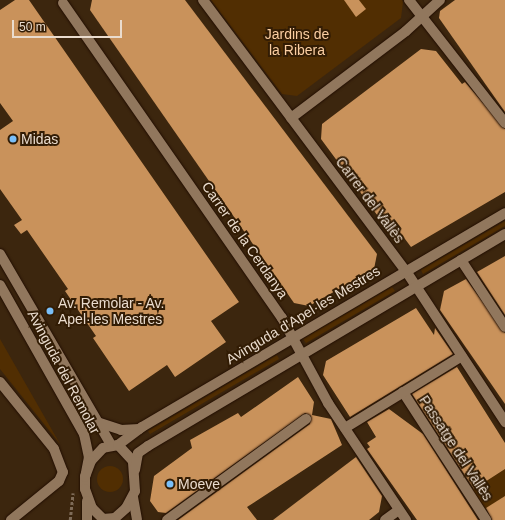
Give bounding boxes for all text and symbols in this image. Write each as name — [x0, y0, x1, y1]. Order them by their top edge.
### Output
scale bar — [14, 12, 124, 38]
text: 50 m — [19, 20, 46, 34]
park label: Jardins de la Ribera — [265, 26, 329, 58]
place label: Midas — [21, 131, 58, 147]
marker: Midas — [8, 134, 18, 144]
street label: Carrer del Vallès — [332, 154, 408, 246]
street label: Carrer de la Cerdanya — [198, 178, 292, 302]
street label: Avinguda d'Apel·les Mestres — [223, 262, 383, 368]
place label: Av. Remolar - Av. Apel·les Mestres — [58, 295, 165, 328]
marker: Av. Remolar - Av. Apel·les Mestres — [45, 306, 55, 316]
street label: Avinguda del Remolar — [24, 307, 104, 437]
street label: Passatge del Vallès — [416, 392, 496, 504]
place label: Moeve — [178, 476, 220, 492]
marker: Moeve — [165, 479, 175, 489]

